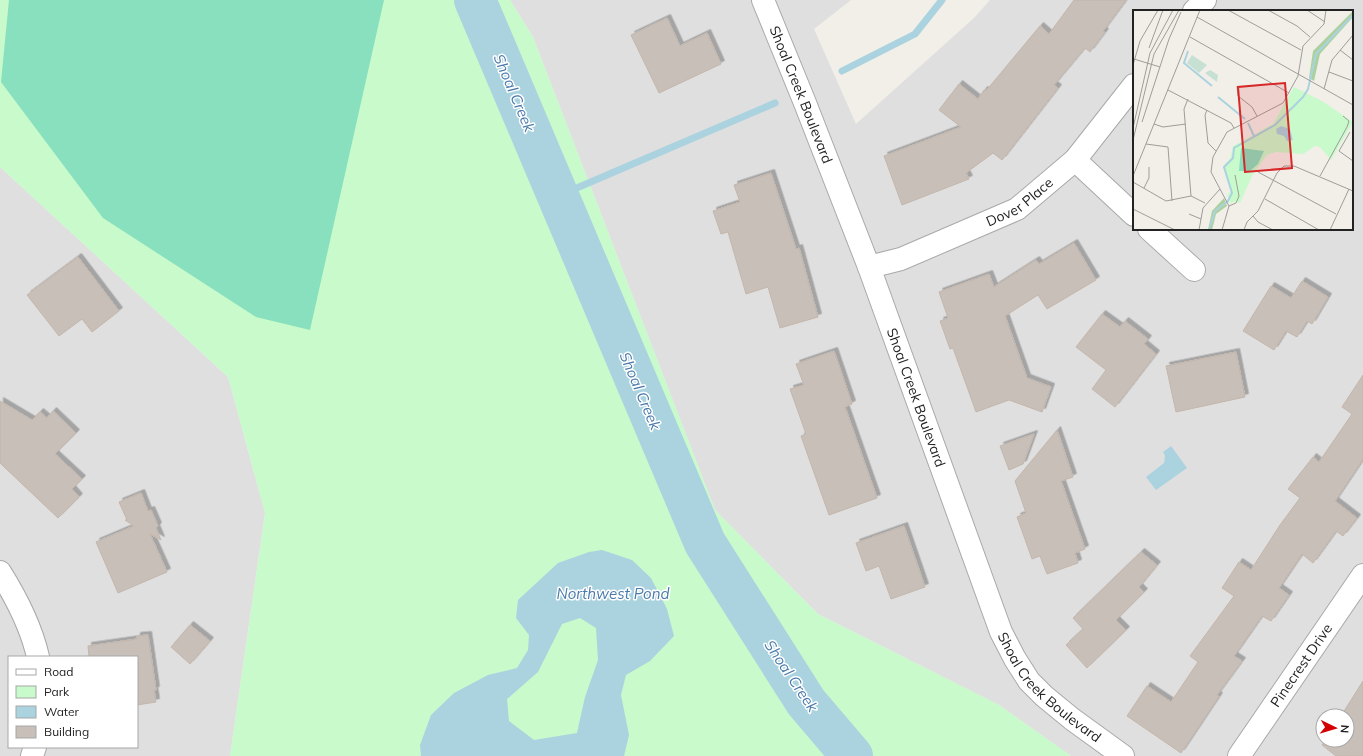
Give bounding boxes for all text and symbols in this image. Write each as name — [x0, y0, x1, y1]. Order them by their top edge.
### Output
inset map — [1133, 10, 1353, 230]
street label: Shoal Creek Boulevard — [765, 23, 837, 166]
water label: Shoal Creek — [490, 51, 540, 136]
street label: Dover Place — [983, 173, 1057, 230]
street label: Shoal Creek Boulevard — [883, 325, 950, 469]
water label: Shoal Creek — [616, 349, 666, 434]
water label: Northwest Pond — [557, 584, 669, 603]
street label: Pinecrest Drive — [1266, 620, 1336, 710]
street label: Shoal Creek Boulevard — [994, 629, 1105, 746]
water label: Shoal Creek — [760, 636, 823, 716]
legend — [8, 656, 138, 748]
text: Road — [44, 664, 73, 679]
text: Park — [44, 684, 70, 699]
text: Water — [44, 704, 80, 719]
north arrow — [1315, 708, 1355, 748]
text: Building — [44, 724, 89, 739]
text: N — [1338, 724, 1352, 734]

